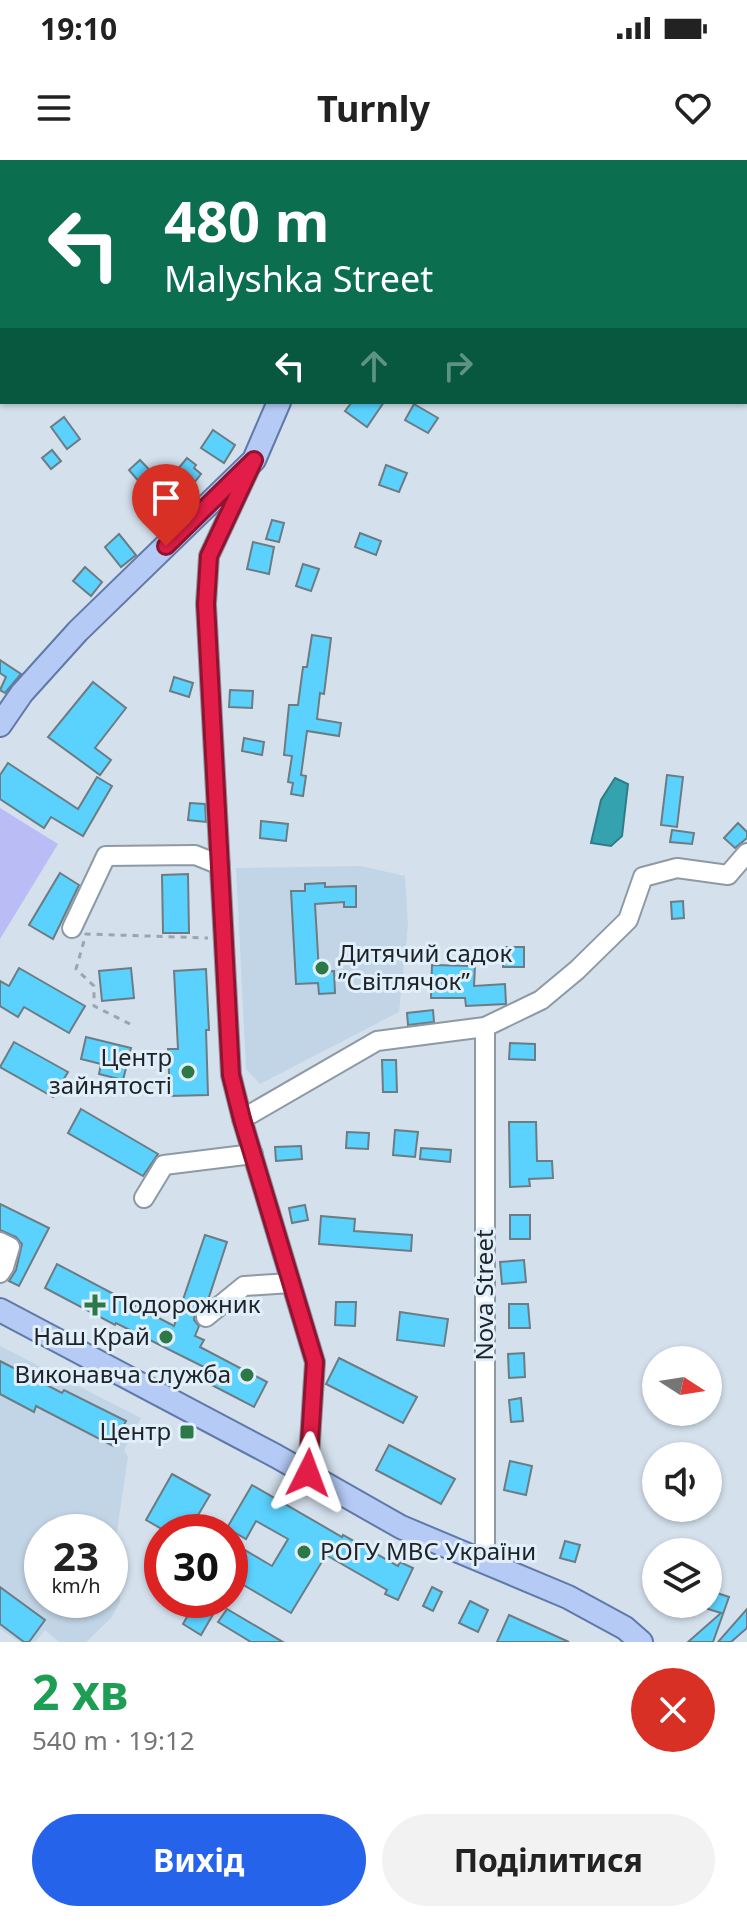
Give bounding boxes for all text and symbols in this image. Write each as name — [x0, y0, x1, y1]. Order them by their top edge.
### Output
text: 19:10 — [40, 8, 117, 49]
text: Turnly — [317, 84, 430, 133]
icon: menu — [32, 86, 76, 130]
icon: heart — [671, 86, 715, 130]
text: 480 m — [164, 182, 329, 258]
icon: left — [32, 192, 136, 296]
text: Malyshka Street — [164, 254, 433, 303]
icon: left — [268, 344, 312, 388]
icon: ahead — [352, 344, 396, 388]
icon: right — [436, 344, 480, 388]
pin — [132, 464, 200, 546]
icon: arrive — [144, 476, 188, 520]
place label: Дитячий садок ”Світлячок” — [338, 936, 513, 997]
marker: Дитячий садок ”Світлячок” — [313, 959, 331, 977]
place label: Центр зайнятості — [49, 1040, 172, 1101]
marker: Центр зайнятості — [179, 1063, 197, 1081]
street label: Nova Street — [467, 1229, 500, 1361]
place label: Подорожник — [111, 1287, 261, 1320]
marker: Подорожник — [86, 1296, 104, 1314]
place label: Наш Край — [33, 1319, 150, 1352]
marker: Наш Край — [157, 1328, 175, 1346]
north arrow — [642, 1346, 722, 1426]
map controls — [642, 1346, 722, 1618]
place label: Виконавча служба — [15, 1357, 231, 1390]
marker: Виконавча служба — [238, 1366, 256, 1384]
place label: Центр — [100, 1414, 171, 1447]
marker: Центр — [178, 1423, 196, 1441]
position arrow — [266, 1431, 350, 1515]
button: sound — [642, 1442, 722, 1522]
speed limit sign: 30 — [144, 1514, 248, 1618]
text: 23 — [53, 1528, 99, 1583]
place label: РОГУ МВС України — [320, 1534, 536, 1567]
button: layers — [642, 1538, 722, 1618]
marker: РОГУ МВС України — [295, 1543, 313, 1561]
text: km/h — [51, 1572, 101, 1599]
text: 2 хв — [32, 1659, 128, 1724]
button: close — [631, 1668, 715, 1752]
text: 540 m · 19:12 — [32, 1722, 195, 1758]
button: Вихід — [32, 1814, 366, 1906]
button: Поділитися — [382, 1814, 715, 1906]

